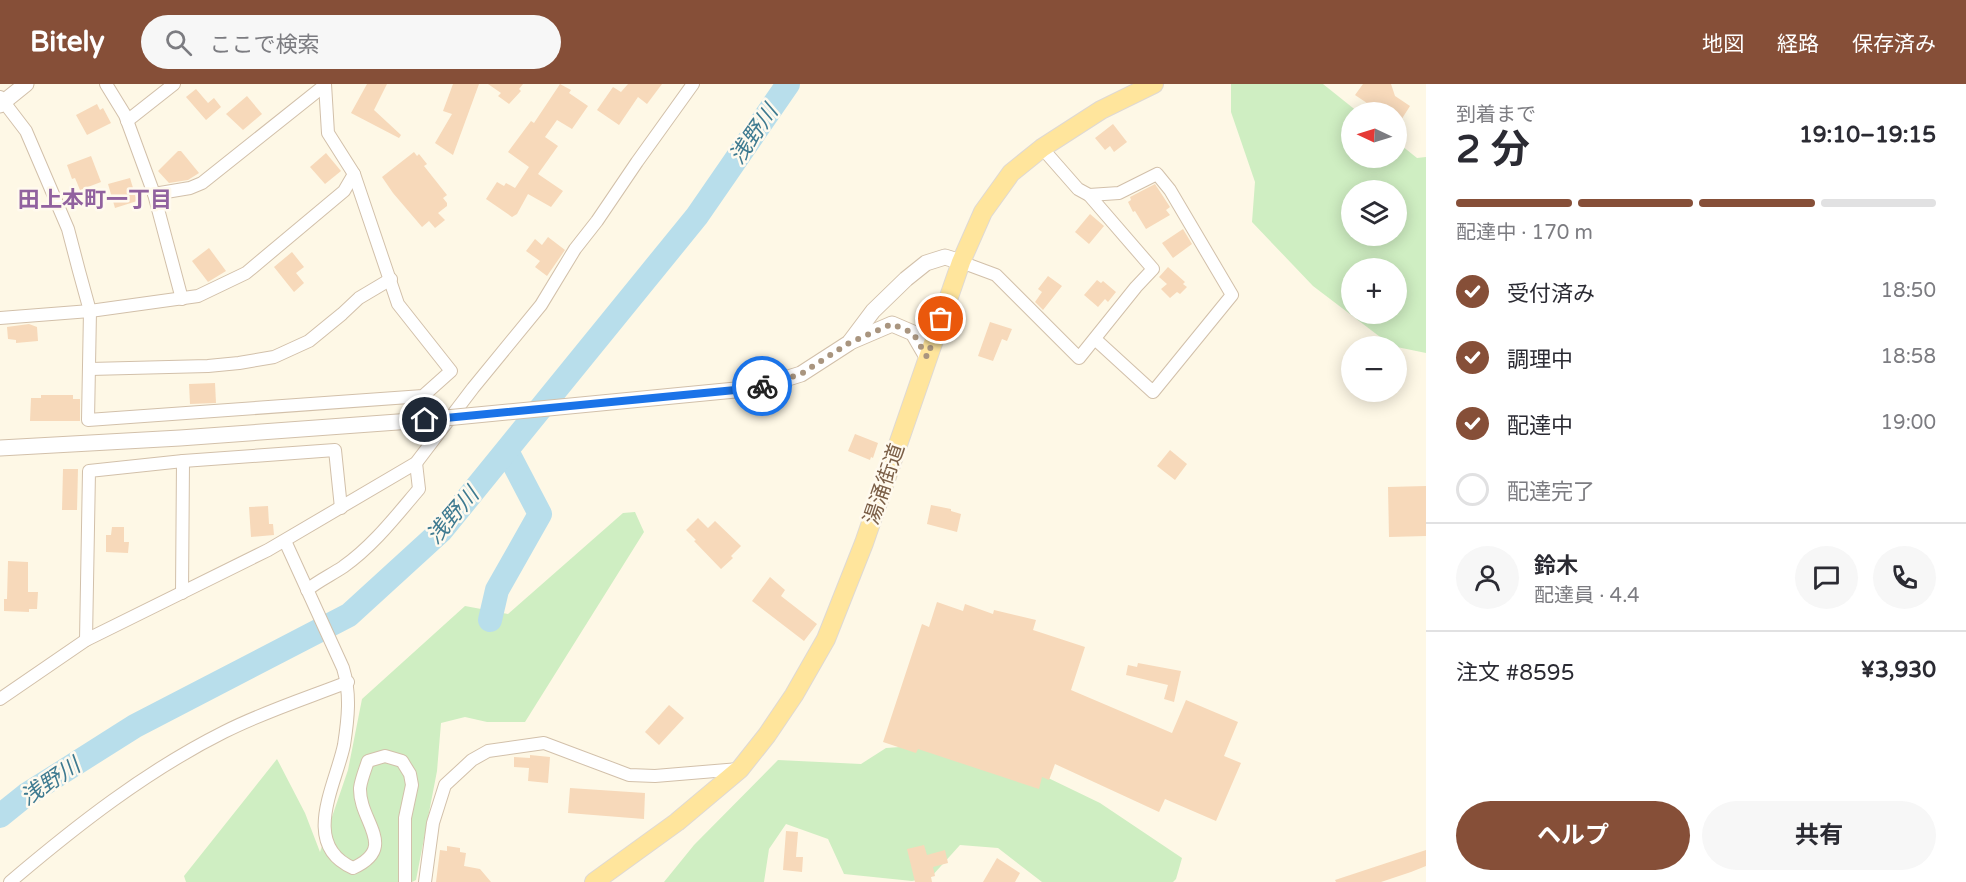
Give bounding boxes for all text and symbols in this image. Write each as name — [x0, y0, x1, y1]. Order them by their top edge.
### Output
search box — [141, 15, 561, 69]
text: Bitely — [30, 25, 105, 59]
icon: search — [162, 26, 195, 59]
text: ここで検索 — [210, 32, 320, 58]
text: 地図 — [1702, 32, 1744, 57]
text: 経路 — [1777, 32, 1819, 57]
text: 保存済み — [1852, 32, 1936, 57]
water label: 浅野川 — [724, 98, 785, 169]
north arrow — [1341, 102, 1407, 168]
map controls — [1341, 102, 1407, 402]
text: 到着まで — [1456, 103, 1536, 127]
text: 19:10–19:15 — [1799, 122, 1936, 148]
text: 2 分 — [1456, 126, 1530, 173]
button: layers — [1341, 180, 1407, 246]
district label: 田上本町一丁目 — [18, 187, 172, 213]
text: 配達中 · 170 m — [1456, 221, 1593, 245]
button: + — [1341, 258, 1407, 324]
icon: check — [1456, 275, 1489, 308]
text: 18:50 — [1881, 279, 1936, 303]
text: 受付済み — [1507, 281, 1595, 307]
pin — [915, 293, 966, 344]
icon: bag — [924, 302, 957, 335]
button: − — [1341, 336, 1407, 402]
icon: check — [1456, 341, 1489, 374]
text: 18:58 — [1881, 345, 1936, 369]
text: 調理中 — [1507, 347, 1573, 373]
courier — [732, 356, 792, 416]
icon: bike — [746, 370, 779, 403]
pin — [399, 394, 450, 445]
icon: home — [408, 403, 441, 436]
icon: check — [1456, 407, 1489, 440]
text: 19:00 — [1881, 411, 1936, 435]
text: 配達中 — [1507, 413, 1573, 439]
street label: 湯涌街道 — [859, 440, 910, 528]
text: 配達完了 — [1507, 479, 1595, 505]
water label: 浅野川 — [421, 481, 486, 549]
button: person — [1456, 546, 1519, 609]
button: chat — [1795, 546, 1858, 609]
button: phone — [1873, 546, 1936, 609]
text: 鈴木 — [1534, 553, 1578, 579]
text: 配達員 · 4.4 — [1534, 584, 1640, 608]
text: ¥3,930 — [1861, 657, 1936, 683]
text: 注文 #8595 — [1456, 660, 1574, 686]
water label: 浅野川 — [16, 751, 87, 811]
button: ヘルプ — [1456, 801, 1690, 870]
button: 共有 — [1702, 801, 1936, 870]

